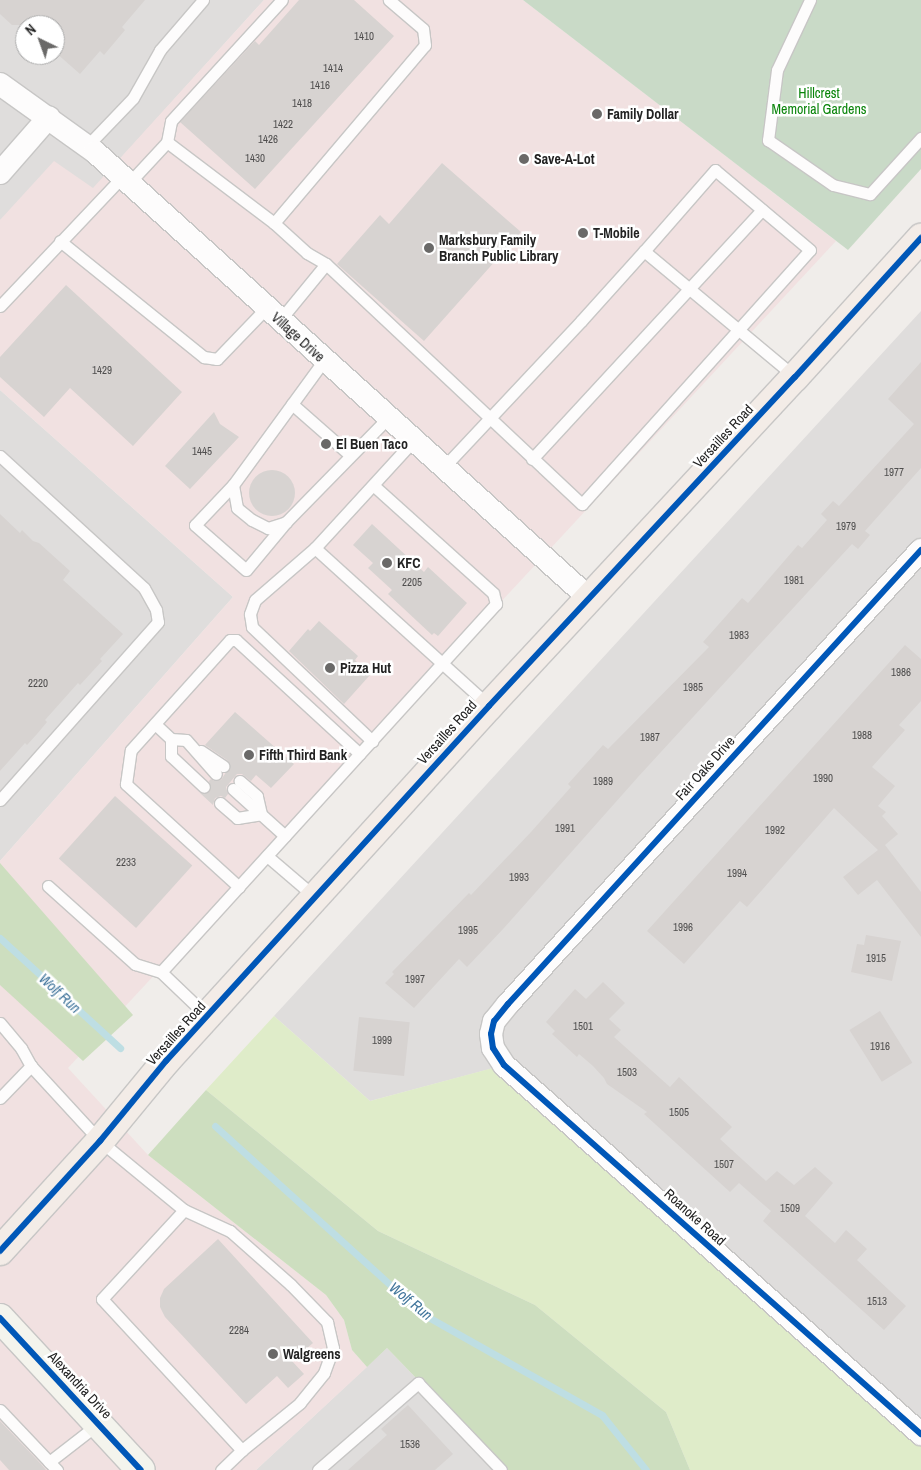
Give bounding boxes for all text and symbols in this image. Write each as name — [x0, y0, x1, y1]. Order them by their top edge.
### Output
north arrow — [15, 15, 65, 65]
text: N — [22, 20, 40, 39]
house number: 1410 — [354, 29, 374, 43]
house number: 1414 — [323, 61, 343, 75]
house number: 1416 — [310, 78, 330, 92]
park label: Hillcrest Memorial Gardens — [771, 85, 867, 118]
house number: 1418 — [292, 96, 312, 110]
place label: Family Dollar — [607, 106, 679, 122]
marker: Family Dollar — [591, 108, 603, 120]
house number: 1422 — [273, 117, 293, 131]
house number: 1426 — [258, 132, 278, 146]
house number: 1430 — [245, 151, 265, 165]
place label: Save-A-Lot — [534, 151, 595, 167]
marker: Save-A-Lot — [518, 153, 530, 165]
place label: T-Mobile — [593, 225, 640, 241]
marker: T-Mobile — [577, 227, 589, 239]
place label: Marksbury Family Branch Public Library — [439, 232, 558, 264]
marker: Marksbury Family Branch Public Library — [423, 242, 435, 254]
street label: Village Drive — [268, 309, 328, 365]
house number: 1429 — [92, 363, 112, 377]
street label: Versailles Road — [689, 401, 757, 471]
place label: El Buen Taco — [336, 436, 408, 452]
marker: El Buen Taco — [320, 438, 332, 450]
house number: 1445 — [192, 444, 212, 458]
house number: 1977 — [884, 465, 904, 479]
house number: 1979 — [836, 519, 856, 533]
place label: KFC — [397, 555, 421, 571]
marker: KFC — [381, 557, 393, 569]
house number: 1981 — [784, 573, 804, 587]
house number: 2205 — [402, 575, 422, 589]
house number: 1983 — [729, 628, 749, 642]
place label: Pizza Hut — [340, 660, 391, 676]
marker: Pizza Hut — [324, 662, 336, 674]
house number: 1986 — [891, 665, 911, 679]
house number: 2220 — [28, 676, 48, 690]
house number: 1985 — [683, 680, 703, 694]
street label: Versailles Road — [414, 697, 480, 767]
house number: 1988 — [852, 728, 872, 742]
house number: 1987 — [640, 730, 660, 744]
street label: Fair Oaks Drive — [672, 732, 738, 804]
place label: Fifth Third Bank — [259, 747, 347, 763]
marker: Fifth Third Bank — [243, 749, 255, 761]
house number: 1990 — [813, 771, 833, 785]
house number: 1989 — [593, 774, 613, 788]
house number: 1991 — [555, 821, 575, 835]
house number: 1992 — [765, 823, 785, 837]
house number: 2233 — [116, 855, 136, 869]
house number: 1994 — [727, 866, 747, 880]
house number: 1993 — [509, 870, 529, 884]
house number: 1996 — [673, 920, 693, 934]
house number: 1995 — [458, 923, 478, 937]
house number: 1915 — [866, 951, 886, 965]
water label: Wolf Run — [35, 969, 85, 1017]
house number: 1997 — [405, 972, 425, 986]
street label: Versailles Road — [143, 998, 209, 1068]
house number: 1501 — [573, 1019, 593, 1033]
house number: 1999 — [372, 1033, 392, 1047]
house number: 1916 — [870, 1039, 890, 1053]
house number: 1503 — [617, 1065, 637, 1079]
house number: 1505 — [669, 1105, 689, 1119]
house number: 1507 — [714, 1157, 734, 1171]
street label: Roanoke Road — [661, 1185, 729, 1249]
house number: 1509 — [780, 1201, 800, 1215]
water label: Wolf Run — [386, 1278, 436, 1324]
house number: 1513 — [867, 1294, 887, 1308]
house number: 2284 — [229, 1323, 249, 1337]
place label: Walgreens — [283, 1346, 341, 1362]
street label: Alexandria Drive — [45, 1348, 115, 1422]
marker: Walgreens — [267, 1348, 279, 1360]
house number: 1536 — [400, 1437, 420, 1451]

